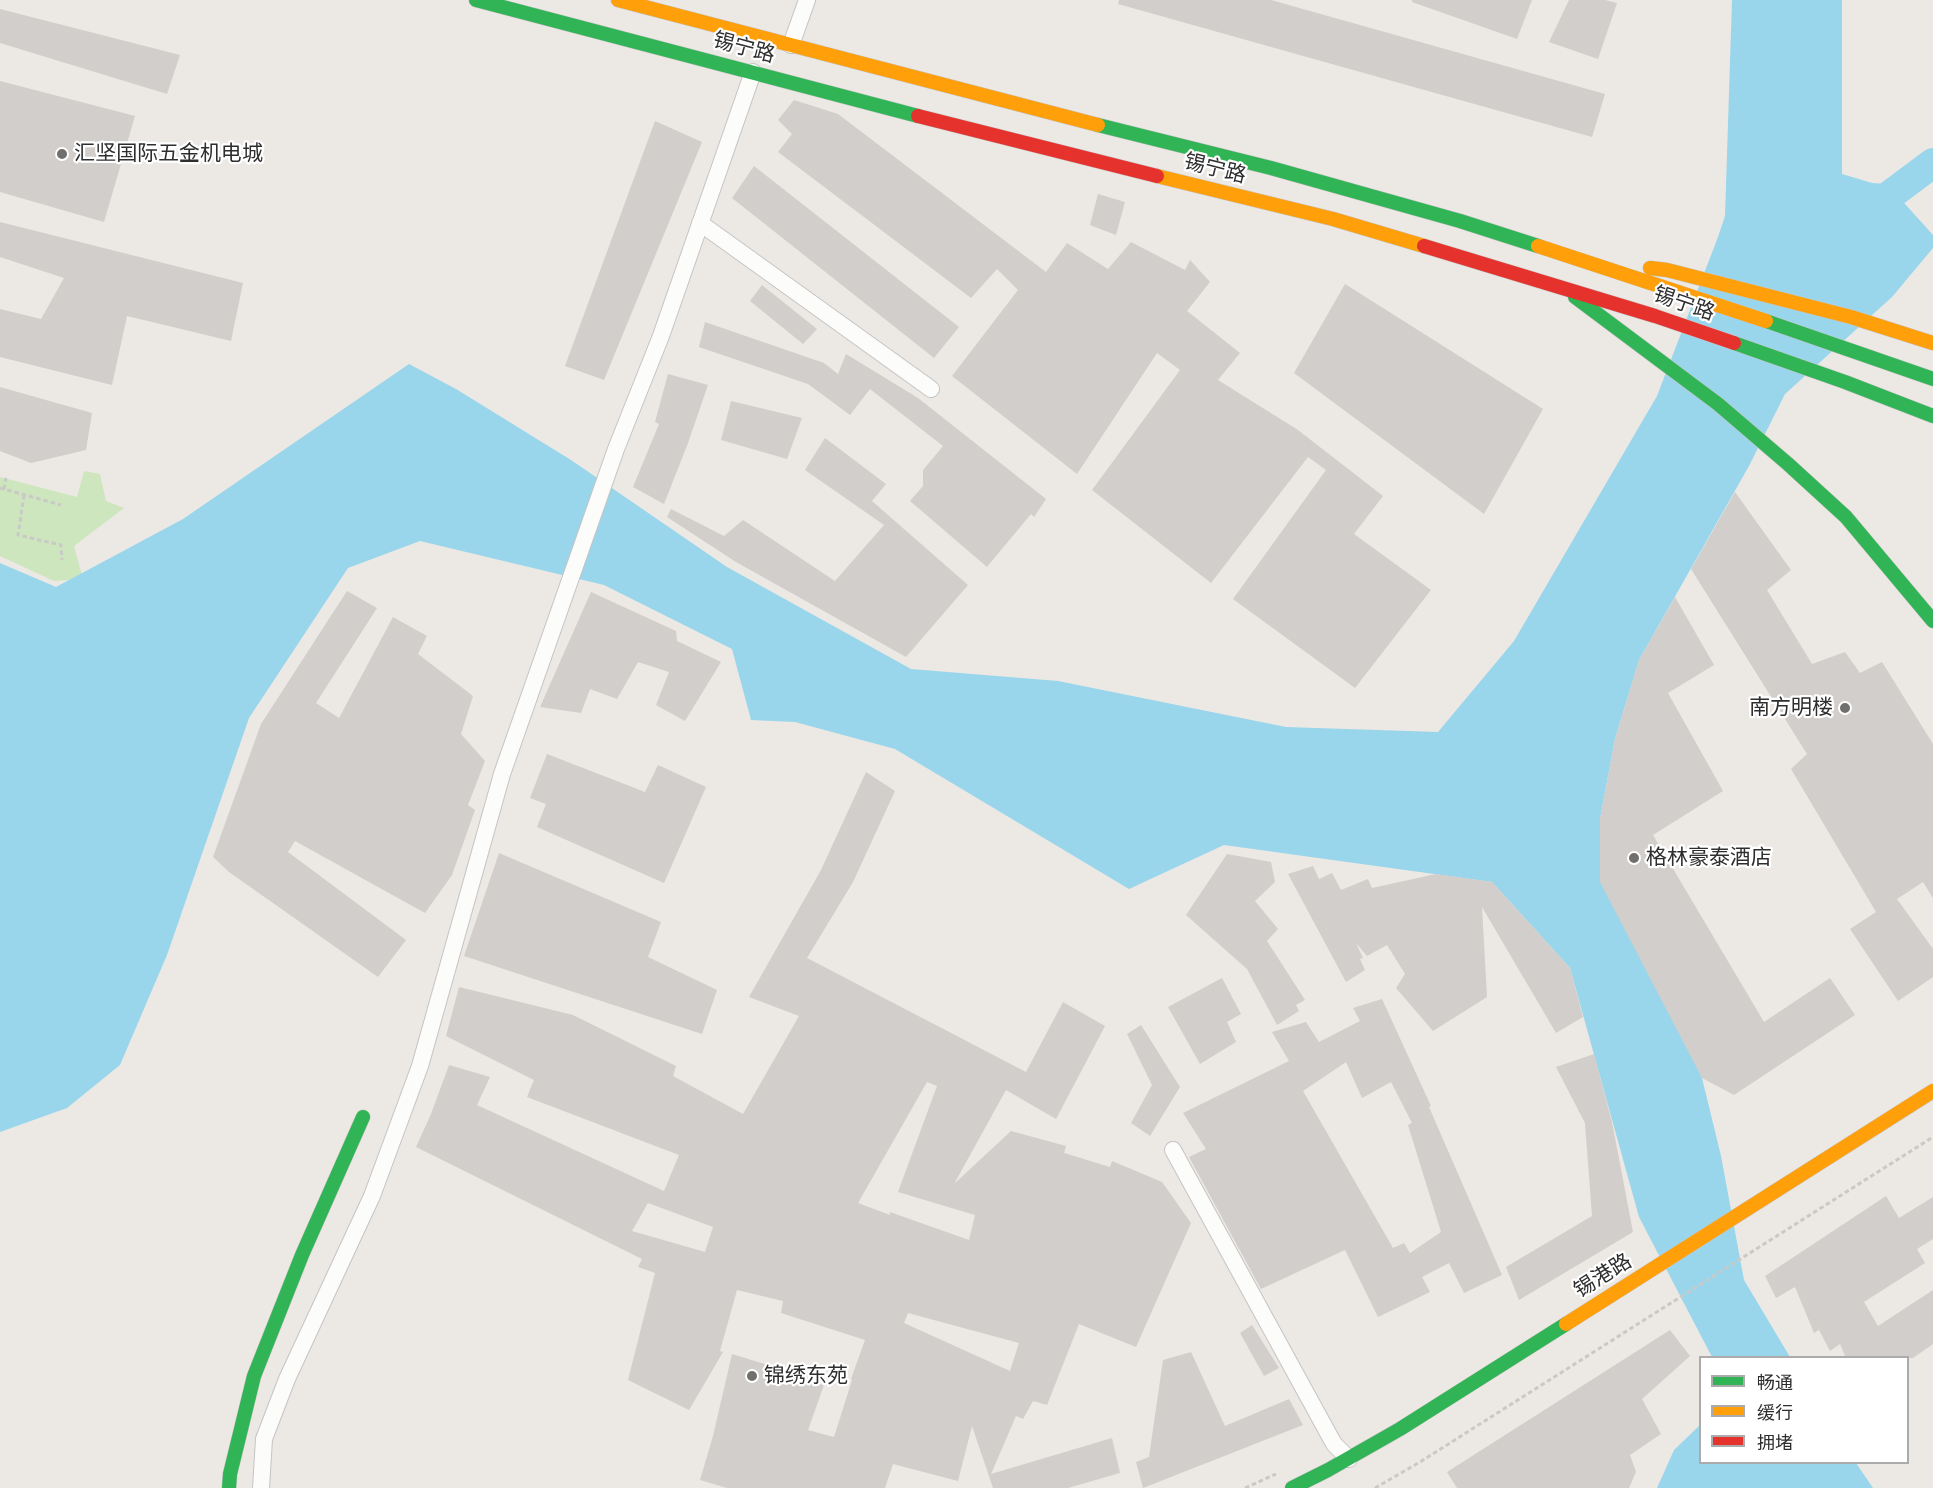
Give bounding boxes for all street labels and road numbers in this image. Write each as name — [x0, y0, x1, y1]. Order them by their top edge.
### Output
street label: 锡宁路 — [710, 28, 778, 68]
street label: 锡宁路 — [1181, 149, 1249, 189]
street label: 锡宁路 — [1650, 282, 1718, 326]
street label: 锡港路 — [1570, 1249, 1636, 1303]

